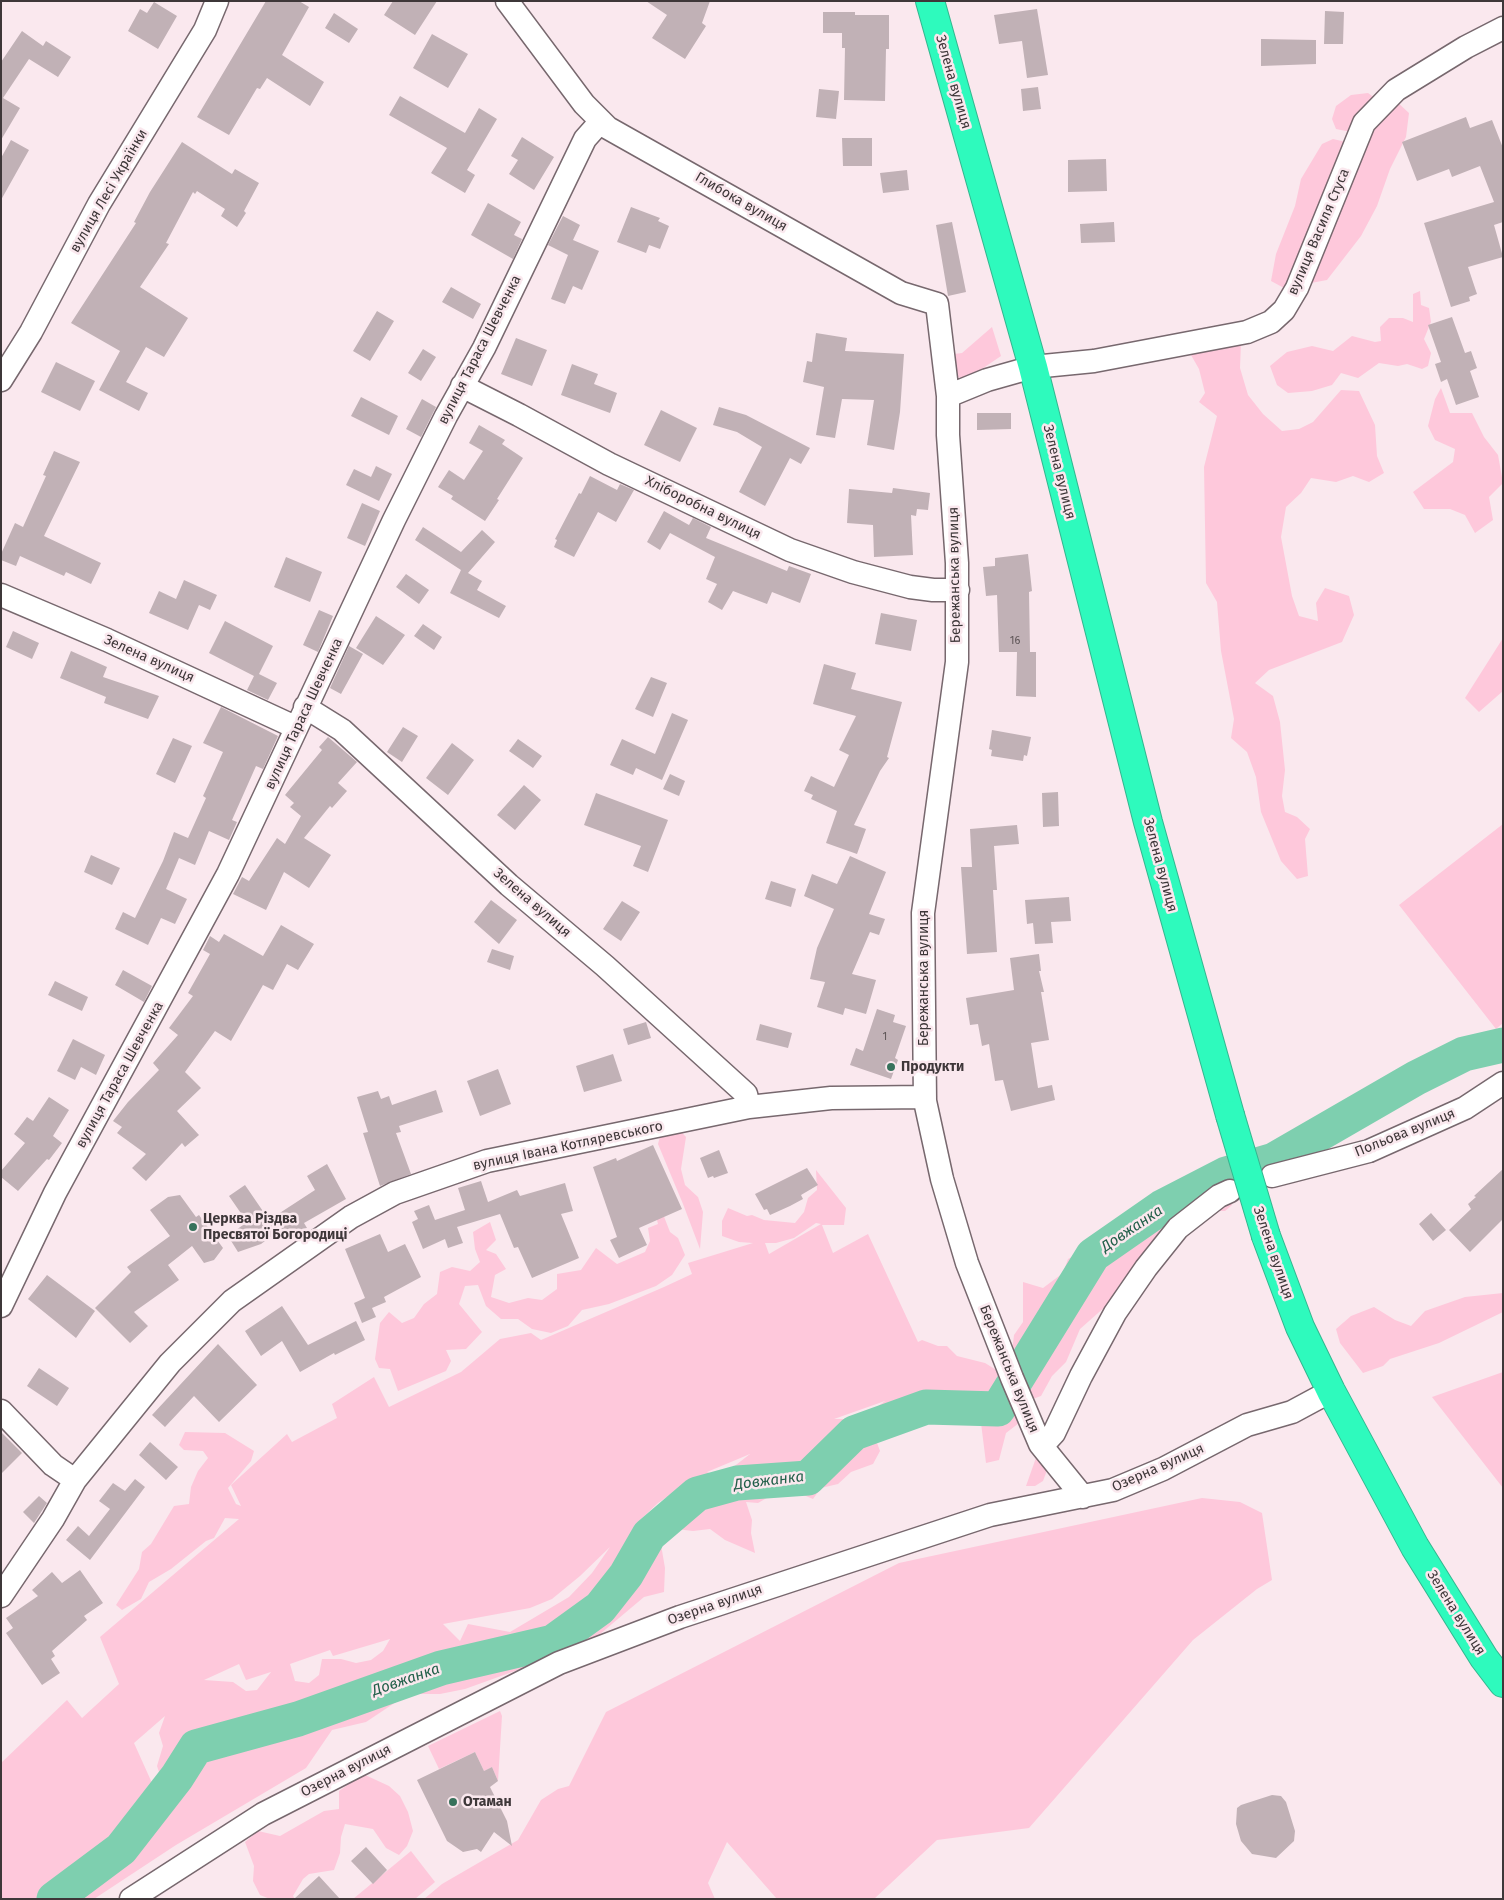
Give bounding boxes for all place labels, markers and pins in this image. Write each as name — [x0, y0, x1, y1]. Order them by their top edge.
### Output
place label: Продукти — [901, 1059, 964, 1075]
marker: Продукти — [885, 1061, 897, 1073]
place label: Церква Різдва Пресвятої Богородиці — [203, 1211, 347, 1244]
marker: Церква Різдва Пресвятої Богородиці — [187, 1221, 199, 1233]
place label: Отаман — [463, 1794, 512, 1810]
marker: Отаман — [447, 1796, 459, 1808]

